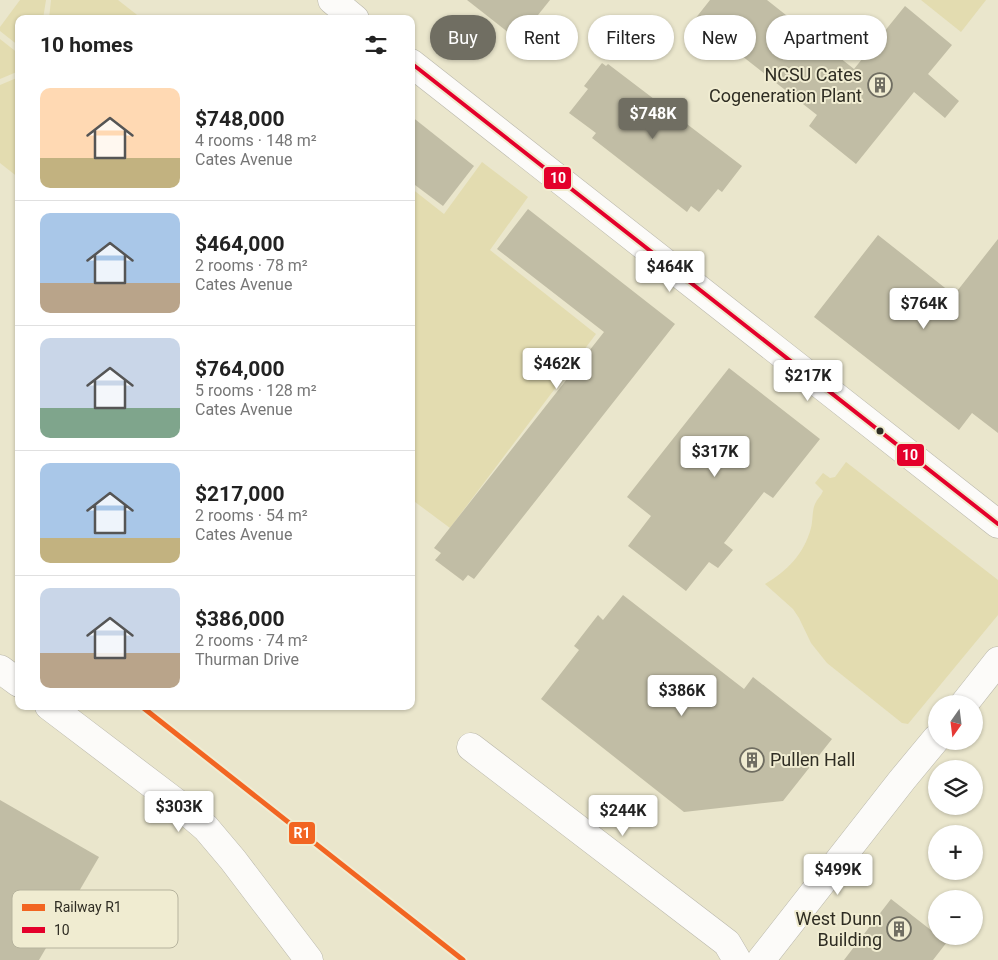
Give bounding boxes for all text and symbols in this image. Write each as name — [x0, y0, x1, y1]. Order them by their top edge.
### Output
chip: Buy — [430, 15, 496, 60]
chip: Rent — [506, 15, 578, 60]
chip: Filters — [588, 15, 674, 60]
chip: New — [684, 15, 756, 60]
chip: Apartment — [766, 15, 887, 60]
icon: filters — [362, 31, 390, 59]
text: 10 homes — [40, 33, 133, 57]
place label: NCSU Cates Cogeneration Plant — [709, 64, 862, 106]
building icon: NCSU Cates Cogeneration Plant — [867, 72, 893, 98]
pin: $748K — [618, 98, 688, 140]
text: $748K — [630, 104, 676, 123]
text: $748,000 — [195, 107, 285, 131]
icon: home — [80, 108, 140, 168]
text: 4 rooms · 148 m² — [195, 131, 317, 150]
text: Cates Avenue — [195, 150, 292, 169]
line badge: 10 — [543, 166, 572, 190]
text: 10 — [550, 170, 566, 186]
text: $464,000 — [195, 232, 285, 256]
icon: home — [80, 233, 140, 293]
pin: $464K — [635, 250, 705, 293]
text: 2 rooms · 78 m² — [195, 256, 308, 275]
text: $464K — [647, 257, 693, 276]
text: Cates Avenue — [195, 275, 292, 294]
pin: $764K — [889, 288, 959, 330]
text: $764K — [901, 294, 947, 313]
pin: $462K — [522, 348, 592, 390]
text: $462K — [534, 354, 580, 373]
text: $764,000 — [195, 357, 285, 381]
icon: home — [80, 358, 140, 418]
pin: $217K — [773, 360, 843, 402]
text: $217K — [785, 366, 831, 385]
text: 5 rooms · 128 m² — [195, 381, 317, 400]
text: Cates Avenue — [195, 400, 292, 419]
unlabelled marker — [875, 426, 885, 436]
pin: $317K — [680, 436, 750, 478]
text: $317K — [692, 442, 738, 461]
line badge: 10 — [896, 443, 925, 467]
text: 10 — [902, 447, 918, 463]
text: $217,000 — [195, 482, 285, 506]
icon: home — [80, 483, 140, 543]
text: 2 rooms · 54 m² — [195, 506, 308, 525]
text: Cates Avenue — [195, 525, 292, 544]
text: $386,000 — [195, 607, 285, 631]
icon: home — [80, 608, 140, 668]
text: 2 rooms · 74 m² — [195, 631, 308, 650]
text: Thurman Drive — [195, 650, 299, 669]
pin: $386K — [647, 674, 717, 717]
text: $386K — [659, 681, 705, 700]
north arrow — [928, 695, 982, 750]
map controls — [928, 695, 983, 945]
building icon: Pullen Hall — [739, 747, 765, 773]
place label: Pullen Hall — [770, 749, 855, 770]
button: layers — [928, 760, 983, 815]
pin: $303K — [144, 790, 214, 833]
pin: $244K — [588, 794, 658, 837]
text: $303K — [156, 797, 202, 816]
text: $244K — [600, 801, 646, 820]
line badge: R1 — [288, 821, 316, 845]
text: R1 — [293, 825, 311, 841]
button: + — [928, 825, 983, 880]
pin: $499K — [803, 854, 873, 896]
text: $499K — [815, 860, 861, 879]
legend — [12, 890, 178, 948]
button: − — [928, 890, 983, 945]
text: Railway R1 — [54, 899, 122, 915]
place label: West Dunn Building — [795, 908, 882, 950]
building icon: West Dunn Building — [886, 916, 912, 942]
text: 10 — [54, 922, 70, 938]

